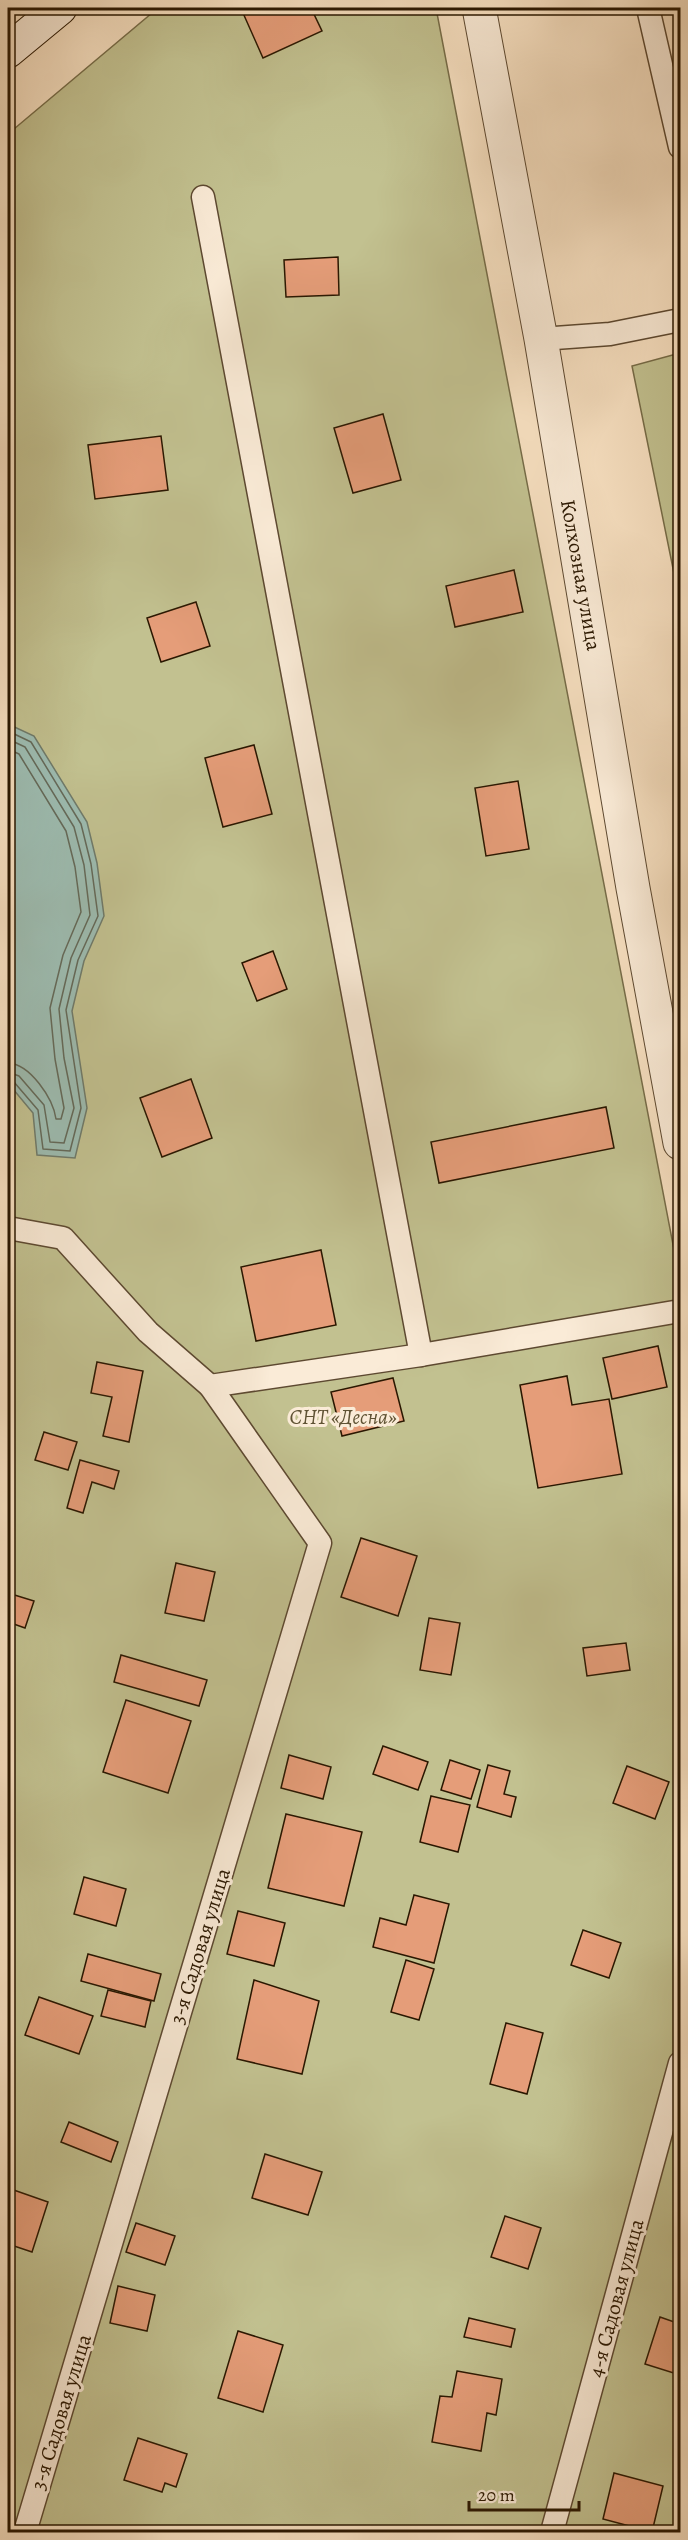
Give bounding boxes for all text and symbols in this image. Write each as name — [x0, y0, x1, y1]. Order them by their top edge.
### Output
street label: Колхозная улица — [554, 497, 608, 653]
park label: СНТ «Десна» — [289, 1403, 397, 1431]
street label: 3-я Садовая улица — [163, 1864, 237, 2028]
street label: 4-я Садовая улица — [581, 2215, 651, 2380]
street label: 3-я Садовая улица — [24, 2330, 98, 2494]
scale bar — [469, 2474, 578, 2512]
text: 20 m — [478, 2483, 515, 2507]

